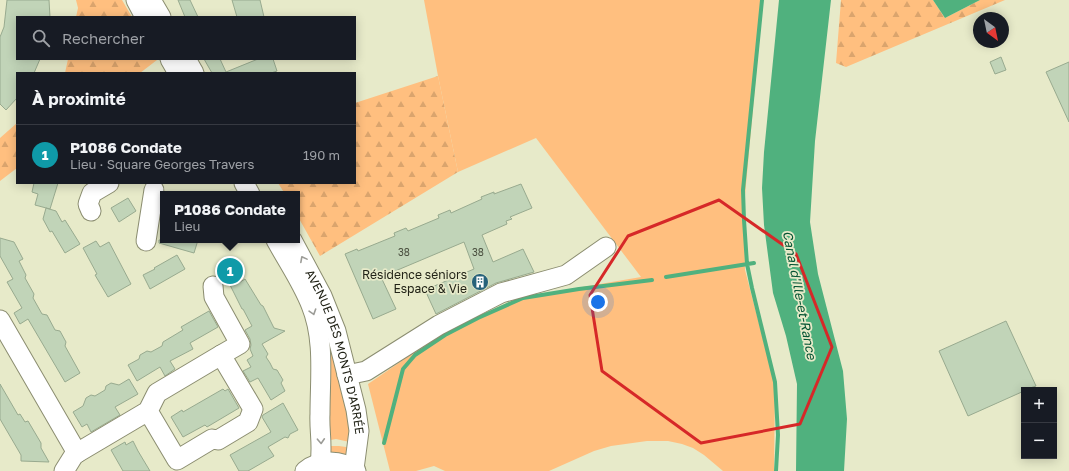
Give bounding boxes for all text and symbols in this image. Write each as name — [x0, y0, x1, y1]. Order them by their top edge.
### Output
north arrow — [973, 12, 1009, 48]
search box — [16, 16, 356, 60]
icon: search — [30, 27, 52, 49]
text: Rechercher — [62, 29, 145, 47]
text: À proximité — [32, 88, 126, 109]
text: P1086 Condate — [70, 138, 182, 156]
text: 1 — [42, 147, 48, 163]
text: 190 m — [303, 147, 340, 163]
text: Lieu · Square Georges Travers — [70, 156, 255, 172]
popup — [160, 191, 300, 243]
text: P1086 Condate — [174, 200, 286, 218]
text: Lieu — [174, 218, 200, 234]
water label: Canal d'Ille-et-Rance — [780, 229, 821, 362]
house number: 38 — [398, 246, 410, 258]
house number: 38 — [472, 246, 484, 258]
pin: 1 — [217, 256, 243, 286]
one-way arrow — [300, 256, 307, 263]
street label: AVENUE DES MONTS D'ARRÉE — [302, 267, 367, 435]
place label: Résidence séniors Espace & Vie — [362, 267, 467, 296]
building icon: Résidence séniors Espace & Vie — [470, 272, 490, 292]
your location — [588, 292, 608, 312]
one-way arrow — [308, 308, 317, 315]
map controls — [1021, 387, 1057, 459]
button: + — [1021, 387, 1057, 423]
button: − — [1021, 423, 1057, 459]
one-way arrow — [317, 438, 326, 444]

